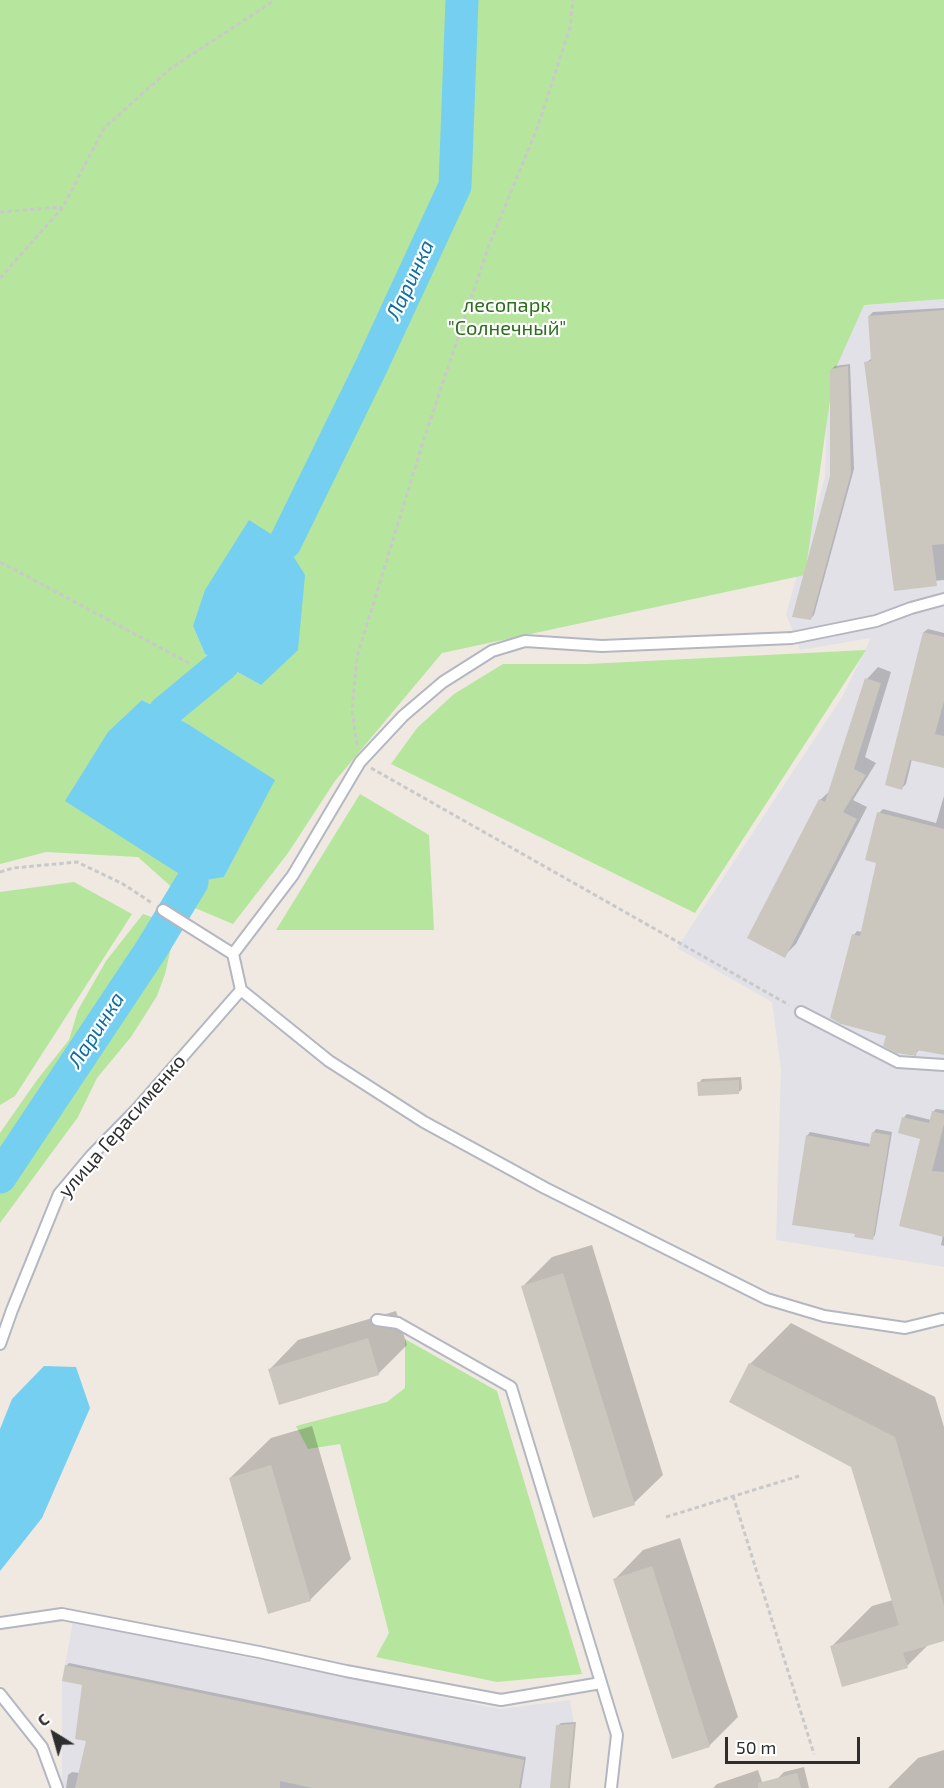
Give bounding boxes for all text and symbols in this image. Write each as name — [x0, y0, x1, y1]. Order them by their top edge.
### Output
water label: Ларинка — [381, 236, 439, 324]
park label: лесопарк "Солнечный" — [448, 293, 566, 340]
water label: Ларинка — [62, 987, 130, 1073]
street label: улица Герасименко — [53, 1049, 191, 1203]
north arrow — [24, 1704, 84, 1764]
text: С — [33, 1709, 52, 1730]
scale bar — [728, 1725, 863, 1763]
text: 50 m — [736, 1736, 776, 1758]

